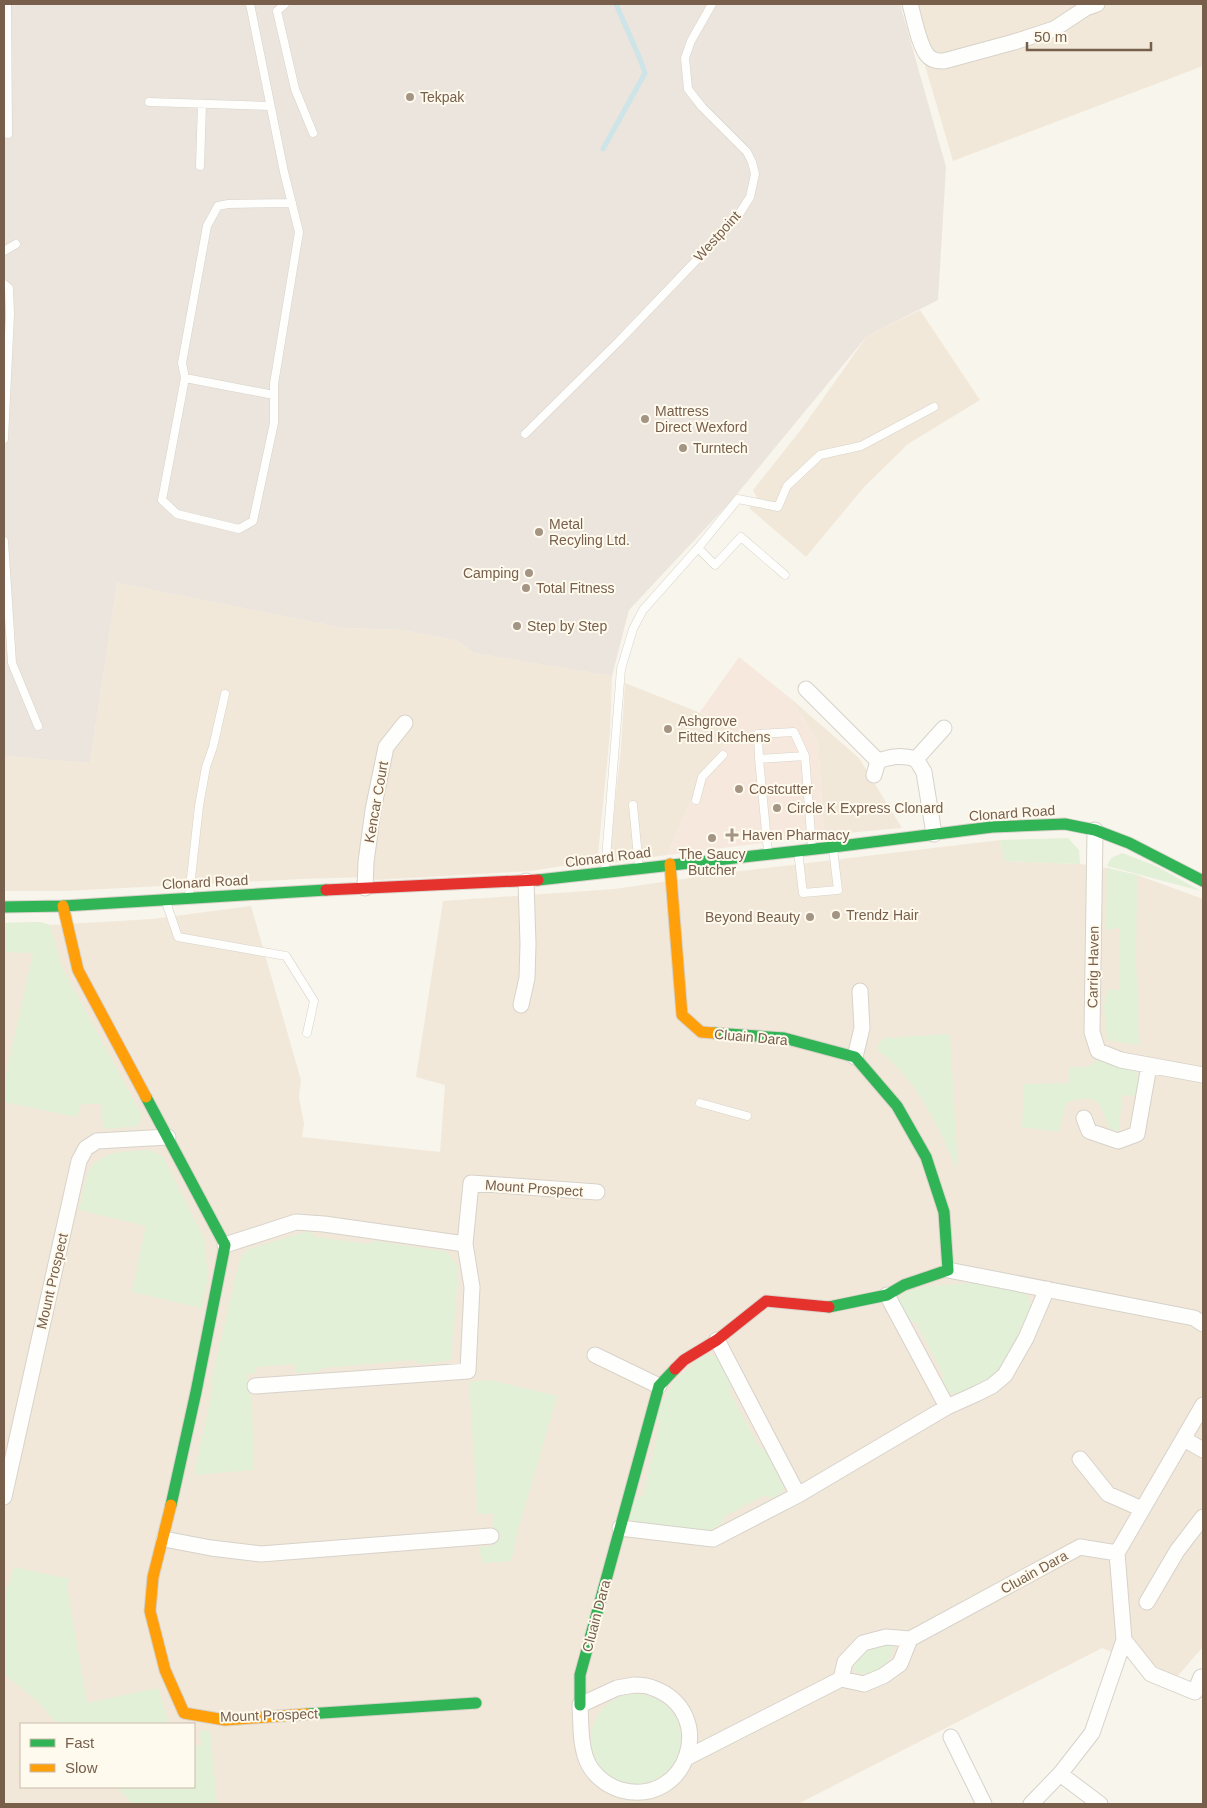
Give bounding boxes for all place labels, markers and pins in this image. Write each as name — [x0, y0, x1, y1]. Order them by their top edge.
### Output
place label: Tekpak — [420, 89, 465, 105]
marker: Tekpak — [404, 91, 416, 103]
place label: Mattress Direct Wexford — [655, 403, 747, 435]
marker: Mattress Direct Wexford — [639, 413, 651, 425]
place label: Turntech — [693, 440, 748, 456]
marker: Turntech — [677, 442, 689, 454]
place label: Metal Recyling Ltd. — [549, 516, 630, 548]
marker: Metal Recyling Ltd. — [533, 526, 545, 538]
place label: Camping — [463, 565, 519, 581]
marker: Camping — [523, 567, 535, 579]
place label: Total Fitness — [536, 580, 615, 596]
marker: Total Fitness — [520, 582, 532, 594]
place label: Step by Step — [527, 618, 607, 634]
marker: Step by Step — [511, 620, 523, 632]
place label: Ashgrove Fitted Kitchens — [678, 713, 771, 745]
marker: Ashgrove Fitted Kitchens — [662, 723, 674, 735]
place label: Costcutter — [749, 781, 813, 797]
marker: Costcutter — [733, 783, 745, 795]
place label: Circle K Express Clonard — [787, 800, 943, 816]
marker: Circle K Express Clonard — [771, 802, 783, 814]
place label: Haven Pharmacy — [742, 827, 849, 843]
marker: Haven Pharmacy — [726, 829, 738, 841]
marker: The Saucy Butcher — [706, 832, 718, 844]
place label: The Saucy Butcher — [679, 846, 745, 878]
place label: Trendz Hair — [846, 907, 919, 923]
place label: Beyond Beauty — [705, 909, 800, 925]
marker: Trendz Hair — [830, 909, 842, 921]
marker: Beyond Beauty — [804, 911, 816, 923]

